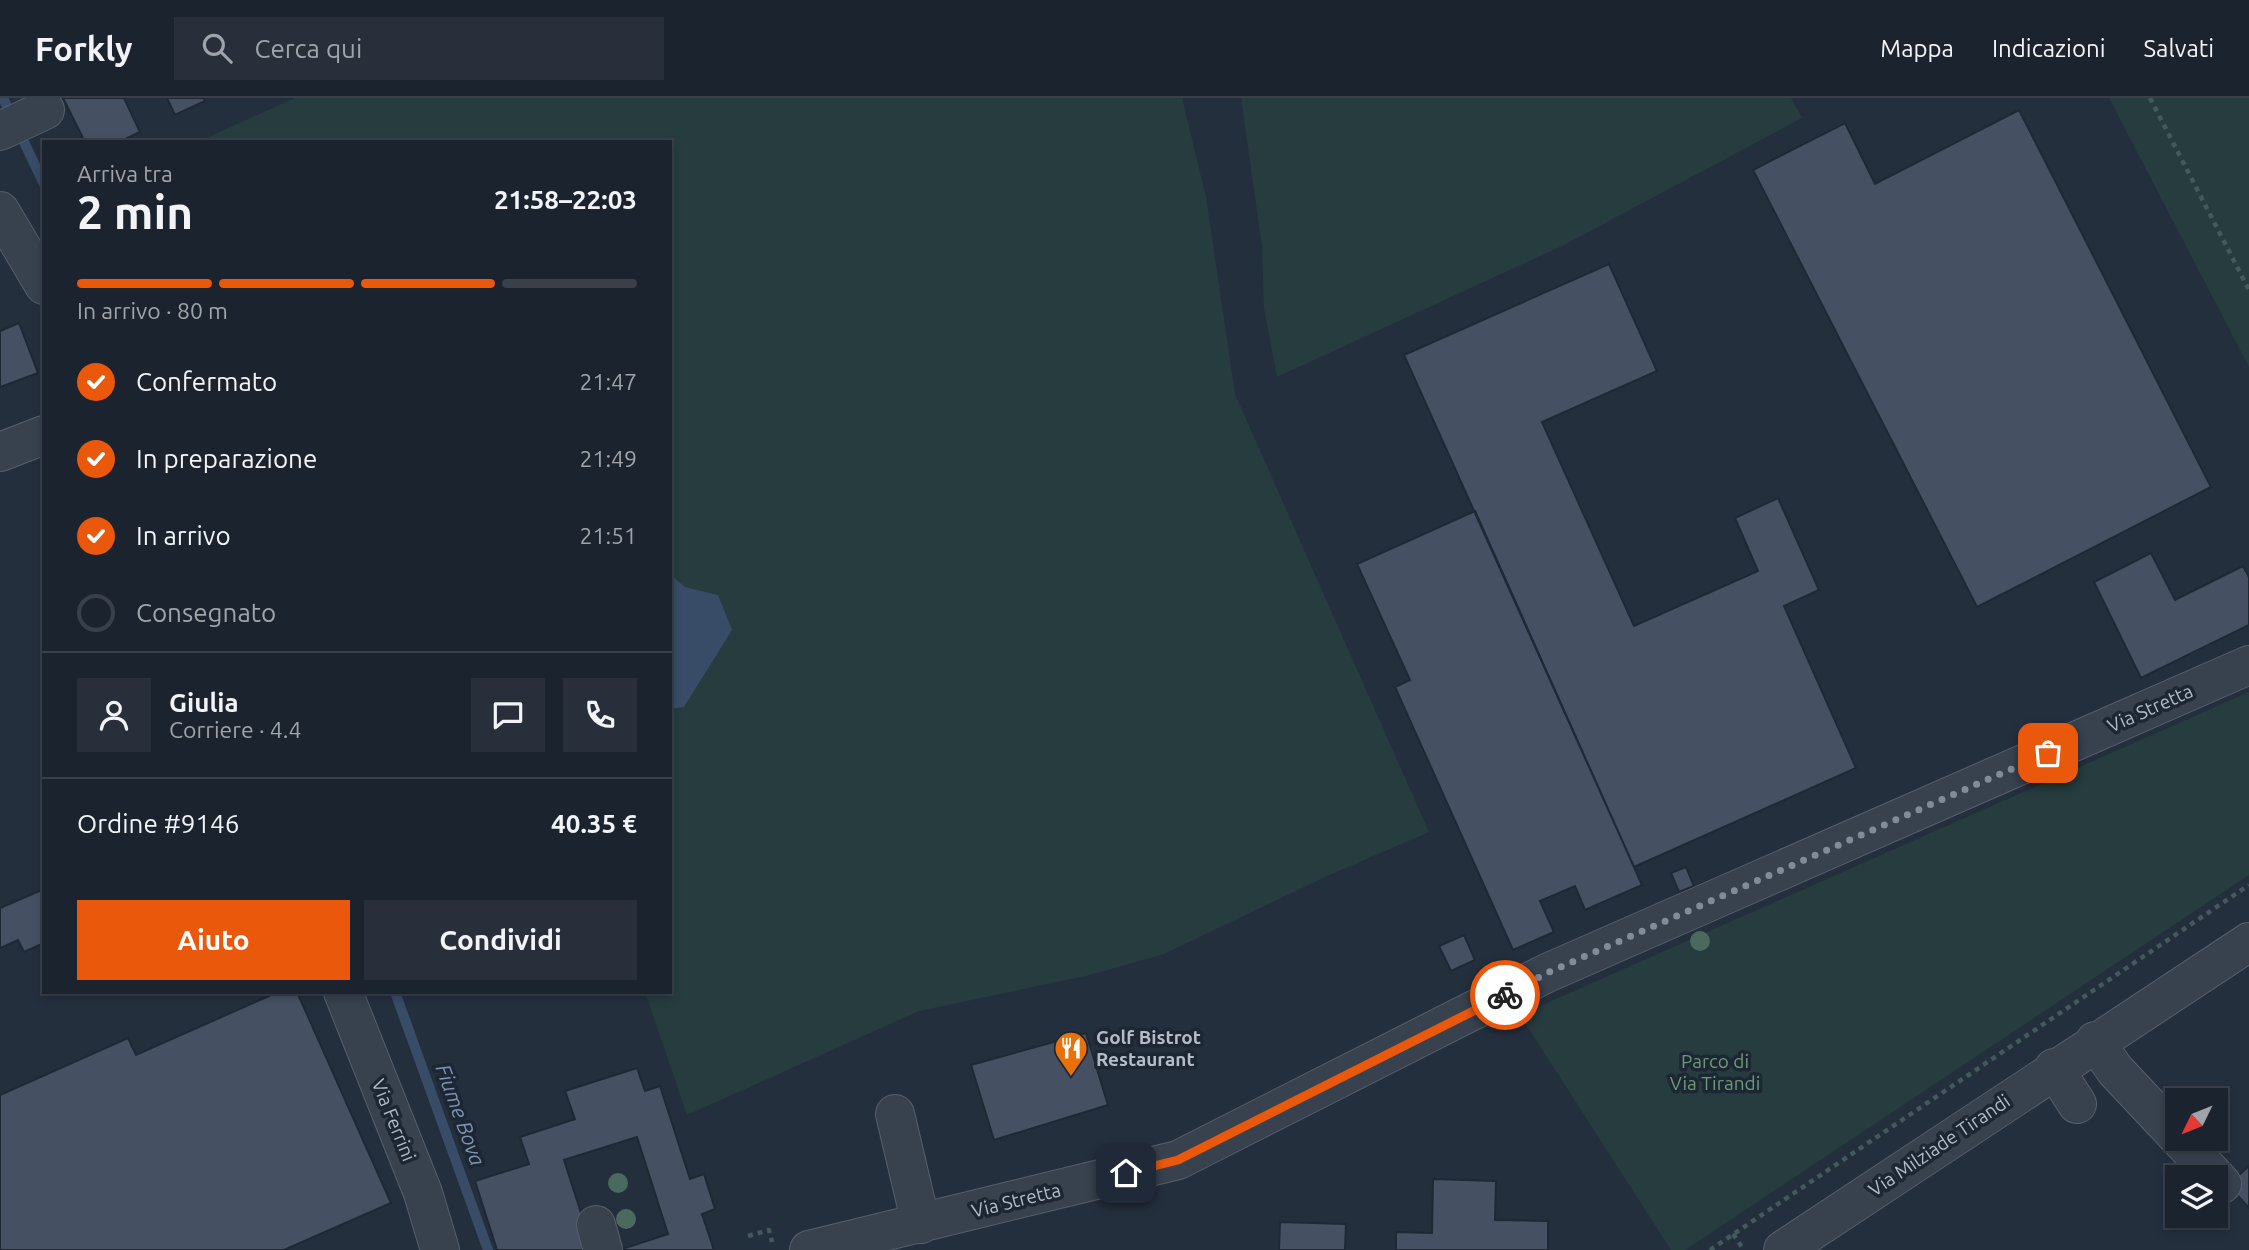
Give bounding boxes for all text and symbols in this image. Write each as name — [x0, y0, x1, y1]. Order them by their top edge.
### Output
search box — [174, 17, 664, 80]
icon: search — [198, 29, 236, 67]
text: Forkly — [35, 30, 132, 67]
text: Cerca qui — [254, 34, 362, 63]
text: Mappa — [1880, 35, 1954, 62]
text: Indicazioni — [1992, 35, 2106, 62]
text: Salvati — [2144, 35, 2214, 62]
text: Arriva tra — [77, 161, 173, 186]
text: 21:58–22:03 — [494, 185, 637, 214]
text: 2 min — [77, 186, 193, 238]
text: In arrivo · 80 m — [77, 298, 228, 323]
icon: check — [77, 363, 115, 401]
text: Confermato — [136, 367, 277, 396]
text: 21:47 — [579, 369, 637, 394]
icon: check — [77, 440, 115, 478]
text: In preparazione — [136, 444, 317, 473]
text: 21:49 — [579, 446, 637, 471]
icon: check — [77, 517, 115, 555]
text: In arrivo — [136, 521, 231, 550]
text: 21:51 — [579, 523, 637, 548]
text: Consegnato — [136, 598, 276, 627]
button: person — [77, 678, 151, 752]
button: chat — [471, 678, 545, 752]
button: phone — [563, 678, 637, 752]
street label: Via Stretta — [2104, 679, 2196, 737]
text: Giulia — [169, 688, 239, 717]
text: Corriere · 4.4 — [169, 717, 301, 742]
pin — [2018, 723, 2078, 783]
icon: bag — [2029, 734, 2067, 772]
text: Ordine #9146 — [77, 809, 239, 838]
text: 40.35 € — [551, 809, 637, 838]
button: Aiuto — [77, 900, 350, 980]
button: Condividi — [364, 900, 637, 980]
courier — [1470, 960, 1540, 1030]
icon: bike — [1486, 976, 1524, 1014]
place label: Golf Bistrot Restaurant — [1096, 1026, 1201, 1070]
restaurant icon: Golf Bistrot Restaurant — [1052, 1029, 1090, 1078]
park label: Parco di Via Tirandi — [1670, 1050, 1760, 1094]
water label: Fiume Bova — [432, 1061, 490, 1169]
street label: Via Ferrini — [368, 1076, 420, 1164]
north arrow — [2165, 1088, 2228, 1152]
map controls — [2165, 1088, 2228, 1228]
street label: Via Milziade Tirandi — [1864, 1090, 2014, 1200]
pin — [1096, 1143, 1156, 1203]
icon: home — [1107, 1154, 1145, 1192]
button: layers — [2165, 1165, 2228, 1228]
street label: Via Stretta — [969, 1178, 1063, 1222]

